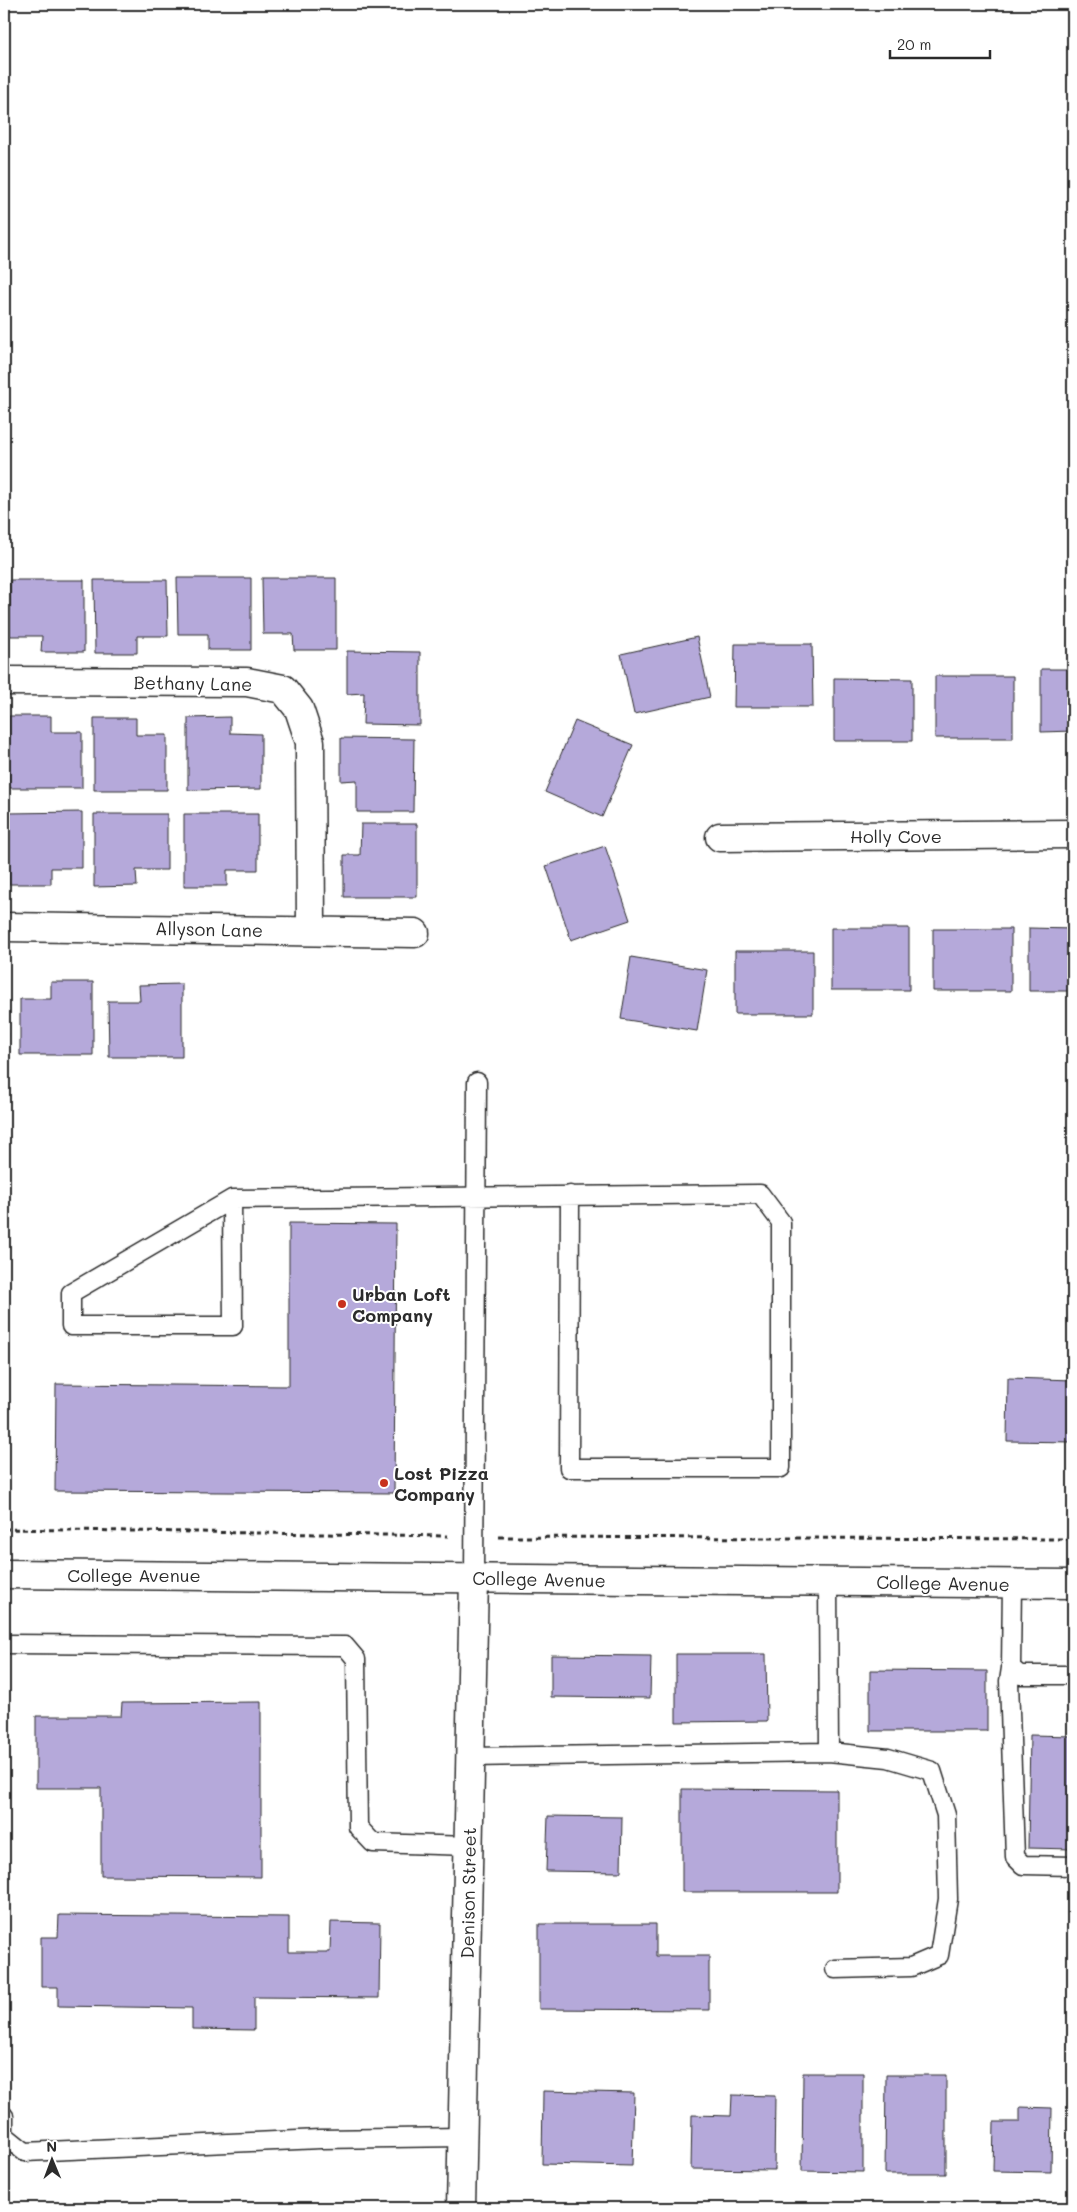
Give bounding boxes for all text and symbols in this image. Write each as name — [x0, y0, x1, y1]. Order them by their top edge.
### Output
scale bar — [890, 28, 990, 60]
text: 20 m — [897, 34, 931, 54]
street label: Bethany Lane — [134, 670, 252, 696]
street label: Holly Cove — [850, 824, 942, 848]
street label: Allyson Lane — [155, 916, 263, 942]
place label: Urban Loft Company — [352, 1282, 450, 1327]
marker: Urban Loft Company — [336, 1298, 348, 1310]
place label: Lost Pizza Company — [394, 1461, 489, 1506]
marker: Lost Pizza Company — [378, 1477, 390, 1489]
street label: College Avenue — [67, 1563, 201, 1587]
street label: College Avenue — [472, 1566, 606, 1592]
street label: College Avenue — [876, 1570, 1010, 1596]
street label: Denison Street — [455, 1827, 481, 1959]
north arrow — [28, 2134, 78, 2184]
text: N — [46, 2137, 57, 2156]

